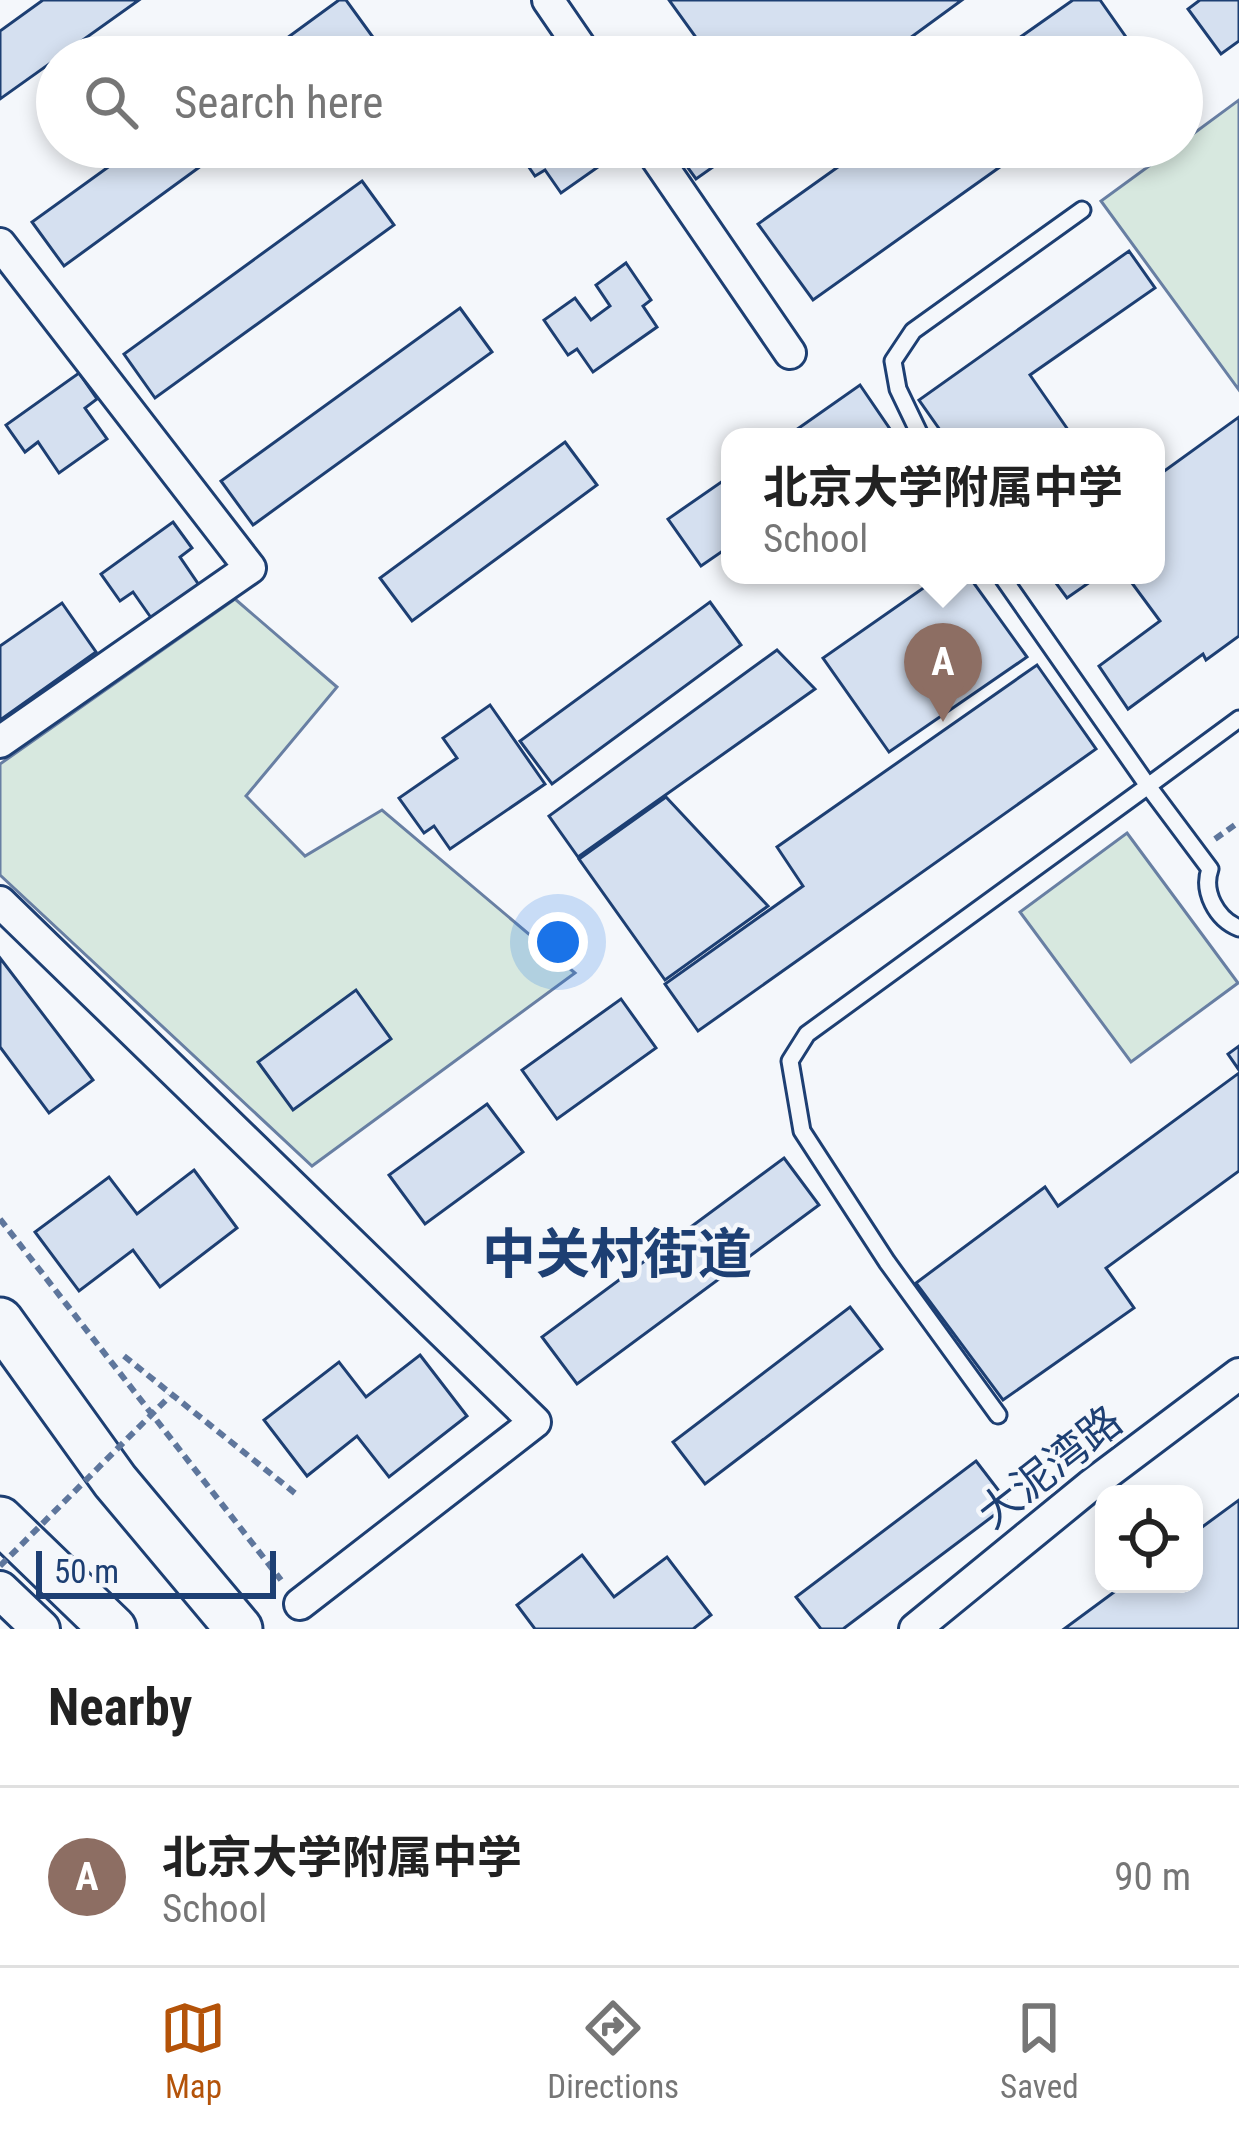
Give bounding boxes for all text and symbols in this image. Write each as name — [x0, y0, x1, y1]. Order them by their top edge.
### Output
search box — [36, 36, 1203, 168]
icon: search — [78, 69, 144, 135]
text: Search here — [174, 76, 383, 129]
popup — [721, 428, 1165, 584]
text: 北京大学附属中学 — [763, 461, 1123, 514]
text: School — [763, 516, 868, 562]
pin: A — [904, 623, 982, 722]
your location — [528, 912, 588, 972]
district label: 中关村街道 — [482, 1223, 752, 1286]
street label: 大泥湾路 — [969, 1396, 1131, 1538]
map controls — [1095, 1485, 1203, 1593]
button: locate — [1095, 1485, 1203, 1593]
scale bar — [36, 1545, 276, 1598]
text: 50 m — [54, 1552, 119, 1591]
text: Nearby — [48, 1678, 192, 1737]
text: 北京大学附属中学 — [162, 1831, 522, 1884]
text: A — [75, 1854, 99, 1900]
text: 90 m — [1114, 1854, 1191, 1900]
text: School — [162, 1886, 267, 1932]
tab: Map — [160, 1995, 226, 2106]
tab: Directions — [547, 1995, 679, 2106]
tab: Saved — [1000, 1995, 1079, 2106]

